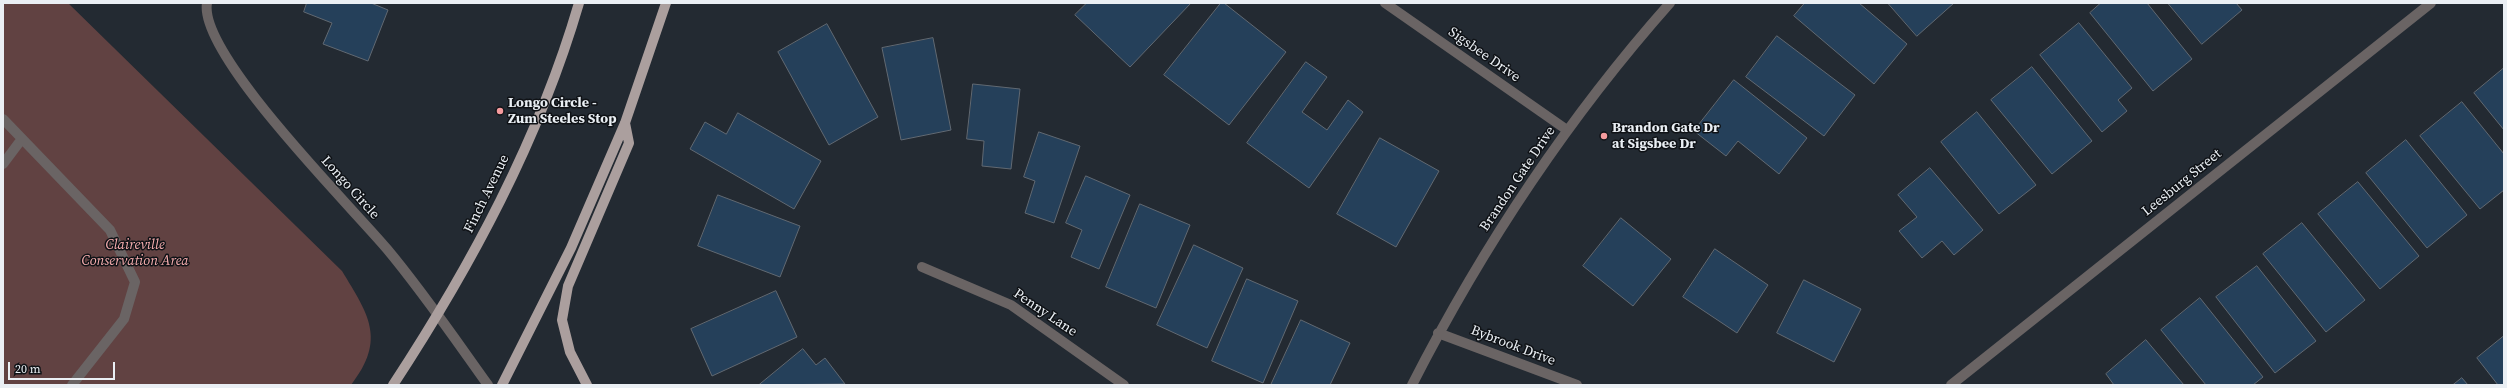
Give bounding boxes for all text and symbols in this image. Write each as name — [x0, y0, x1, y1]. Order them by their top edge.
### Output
street label: Sigsbee Drive — [1445, 24, 1523, 86]
place label: Longo Circle - Zum Steeles Stop — [508, 95, 616, 128]
marker: Longo Circle - Zum Steeles Stop — [495, 106, 505, 116]
place label: Brandon Gate Dr at Sigsbee Dr — [1612, 120, 1720, 152]
street label: Brandon Gate Drive — [1477, 123, 1559, 235]
marker: Brandon Gate Dr at Sigsbee Dr — [1599, 131, 1609, 141]
street label: Leesburg Street — [2139, 146, 2225, 220]
street label: Finch Avenue — [461, 152, 513, 236]
street label: Longo Circle — [317, 153, 383, 223]
park label: Claireville Conservation Area — [81, 237, 189, 270]
street label: Penny Lane — [1010, 286, 1080, 340]
street label: Bybrook Drive — [1468, 322, 1558, 370]
scale bar — [10, 354, 117, 380]
text: 20 m — [15, 361, 41, 377]

